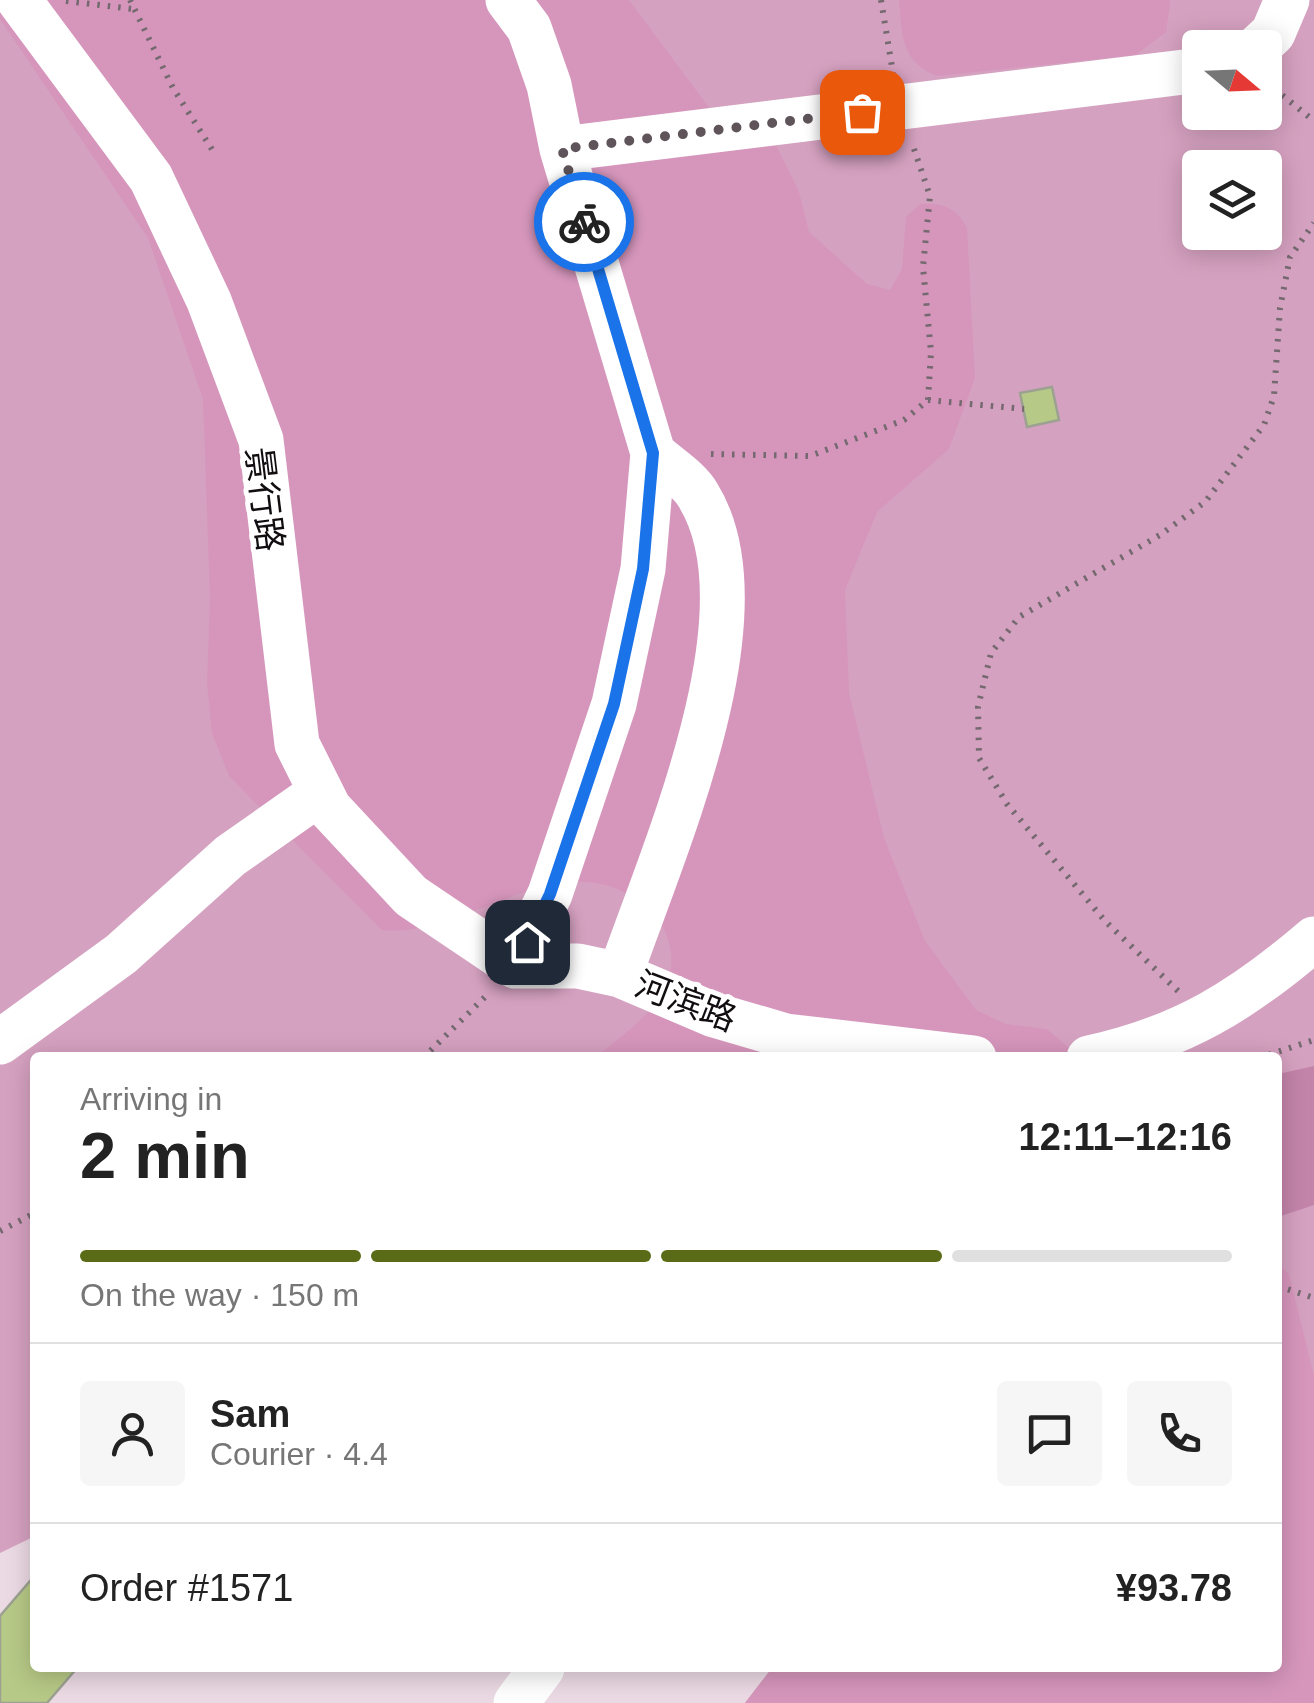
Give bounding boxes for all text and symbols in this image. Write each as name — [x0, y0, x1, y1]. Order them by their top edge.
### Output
north arrow — [1182, 30, 1282, 130]
map controls — [1182, 30, 1282, 250]
pin — [820, 70, 905, 155]
icon: bag — [835, 85, 890, 140]
button: layers — [1182, 150, 1282, 250]
courier — [534, 172, 634, 272]
icon: bike — [557, 195, 612, 250]
street label: 景行路 — [239, 445, 291, 553]
pin — [485, 900, 570, 985]
icon: home — [500, 915, 555, 970]
street label: 河滨路 — [630, 964, 742, 1038]
text: Arriving in — [80, 1081, 222, 1117]
text: 12:11–12:16 — [1019, 1116, 1232, 1158]
text: 2 min — [80, 1119, 250, 1192]
text: On the way · 150 m — [80, 1277, 359, 1313]
button: person — [80, 1381, 185, 1486]
button: chat — [997, 1381, 1102, 1486]
button: phone — [1127, 1381, 1232, 1486]
text: Sam — [210, 1393, 290, 1435]
text: Courier · 4.4 — [210, 1436, 388, 1472]
text: Order #1571 — [80, 1567, 293, 1609]
text: ¥93.78 — [1116, 1567, 1232, 1609]

